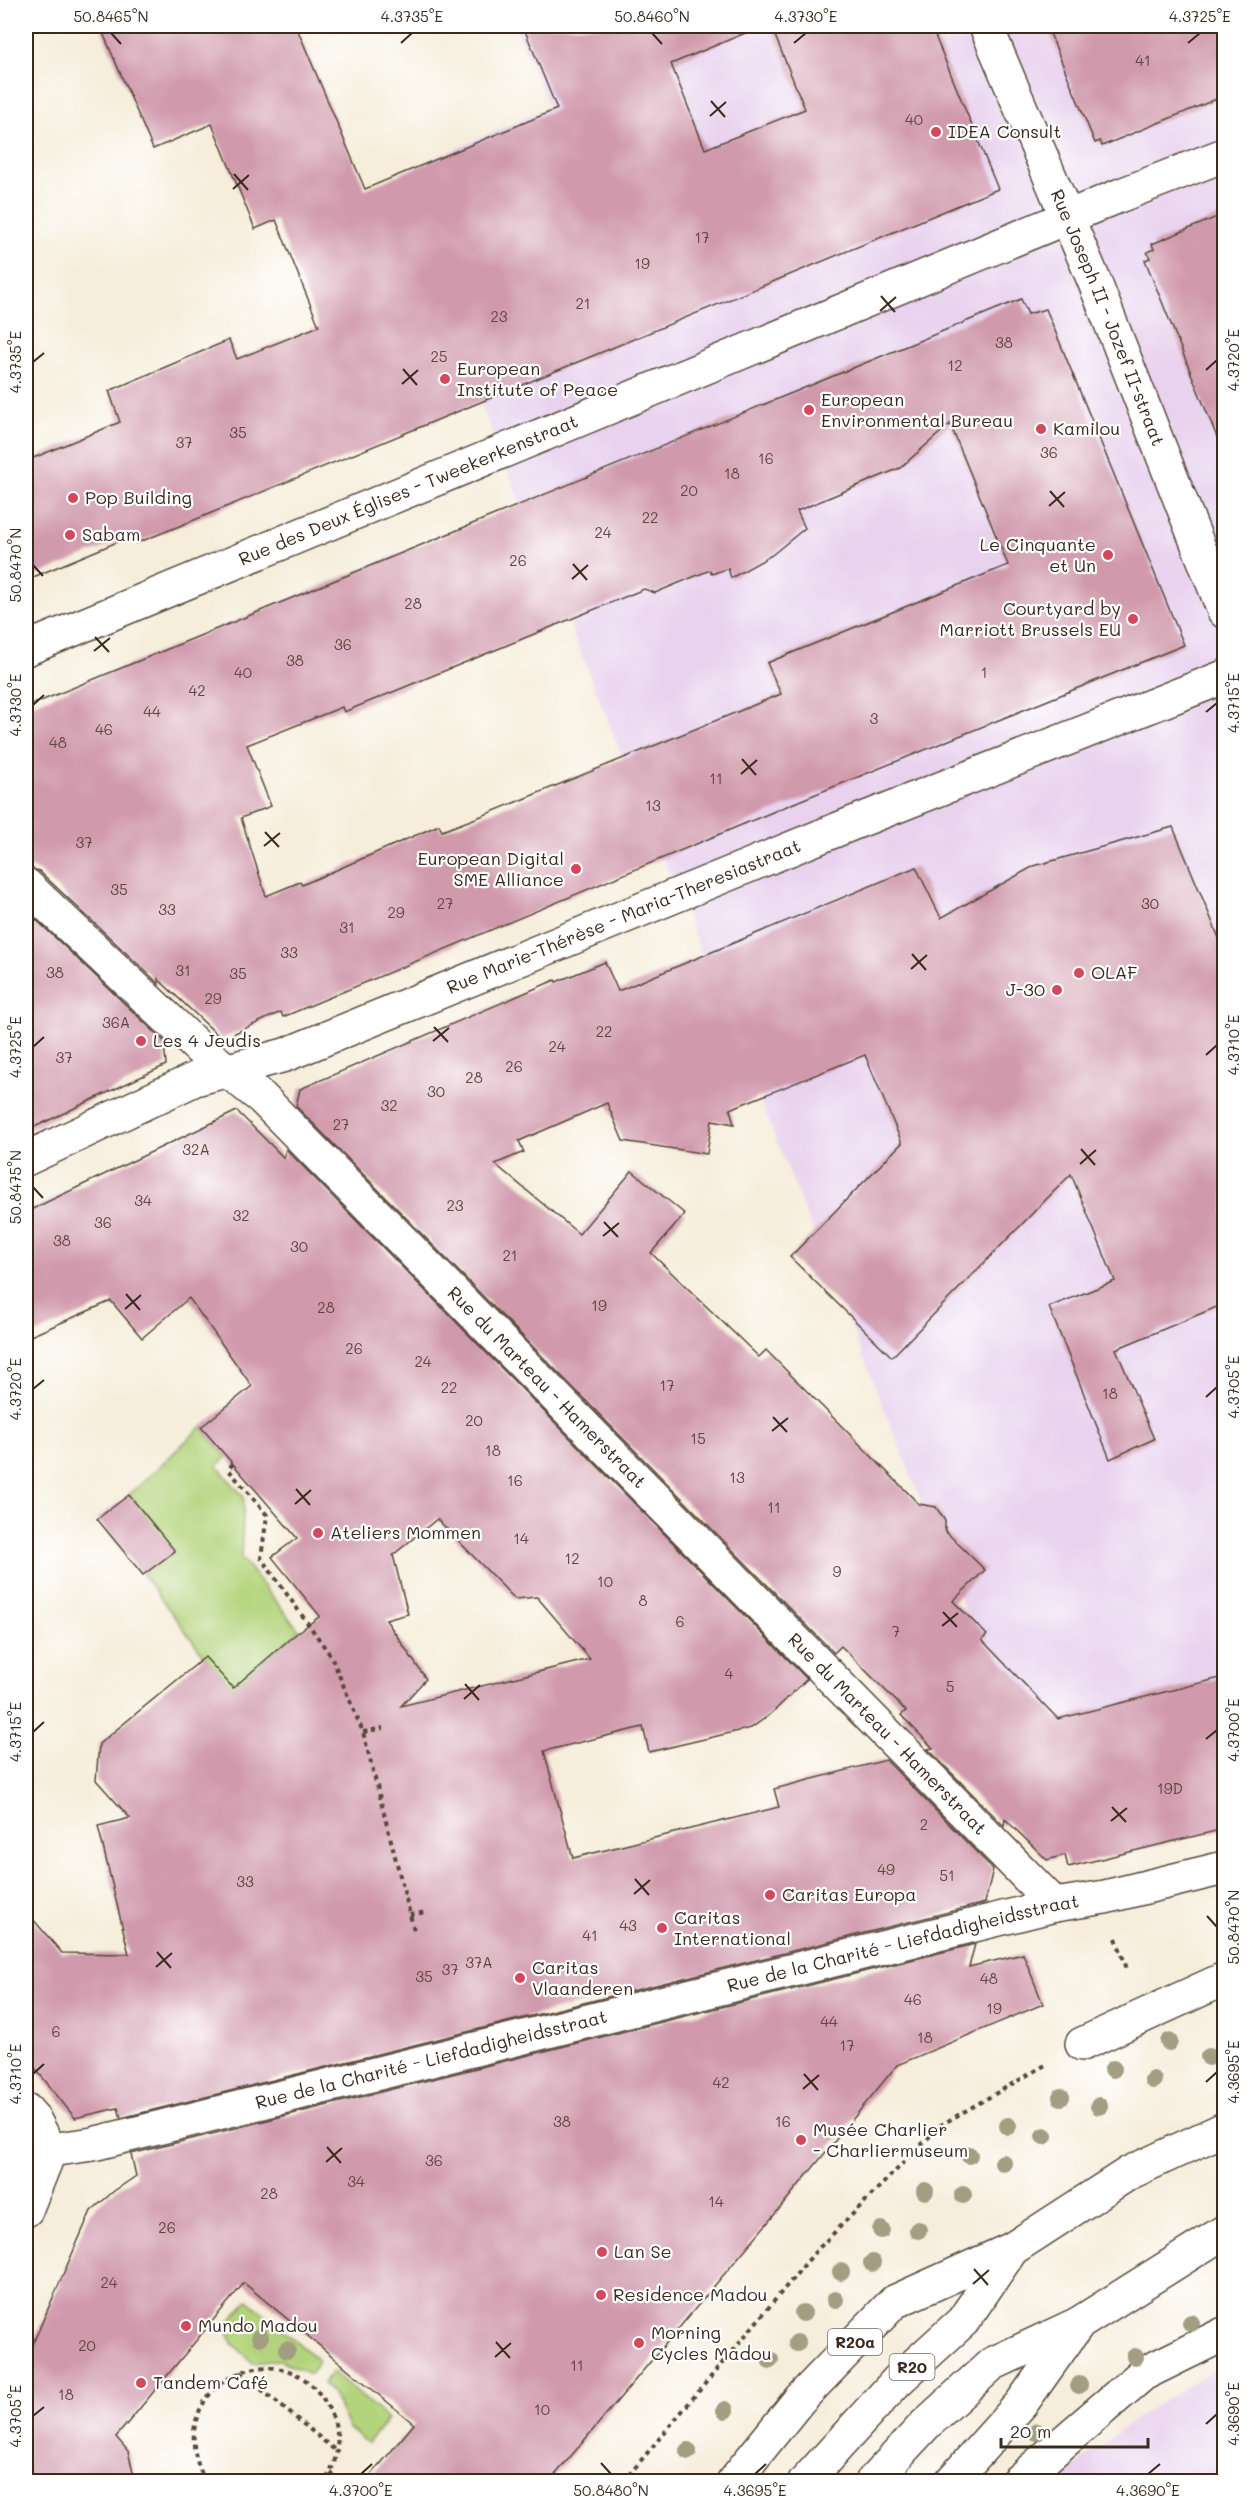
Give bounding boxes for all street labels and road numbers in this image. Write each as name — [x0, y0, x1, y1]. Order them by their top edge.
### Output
street label: Rue Joseph II - Jozef II-straat — [1046, 185, 1171, 449]
street label: Rue des Deux Églises - Tweekerkenstraat — [235, 408, 581, 571]
street label: Rue Marie-Thérèse - Maria-Theresiastraat — [443, 833, 804, 999]
street label: Rue du Marteau - Hamerstraat — [443, 1281, 652, 1493]
street label: Rue du Marteau - Hamerstraat — [783, 1627, 992, 1840]
street label: Rue de la Charité - Liefdadigheidsstraat — [724, 1888, 1081, 1997]
street label: Rue de la Charité - Liefdadigheidsstraat — [253, 2004, 609, 2114]
road number: R20a — [828, 2329, 882, 2355]
road number: R20 — [890, 2354, 934, 2380]

